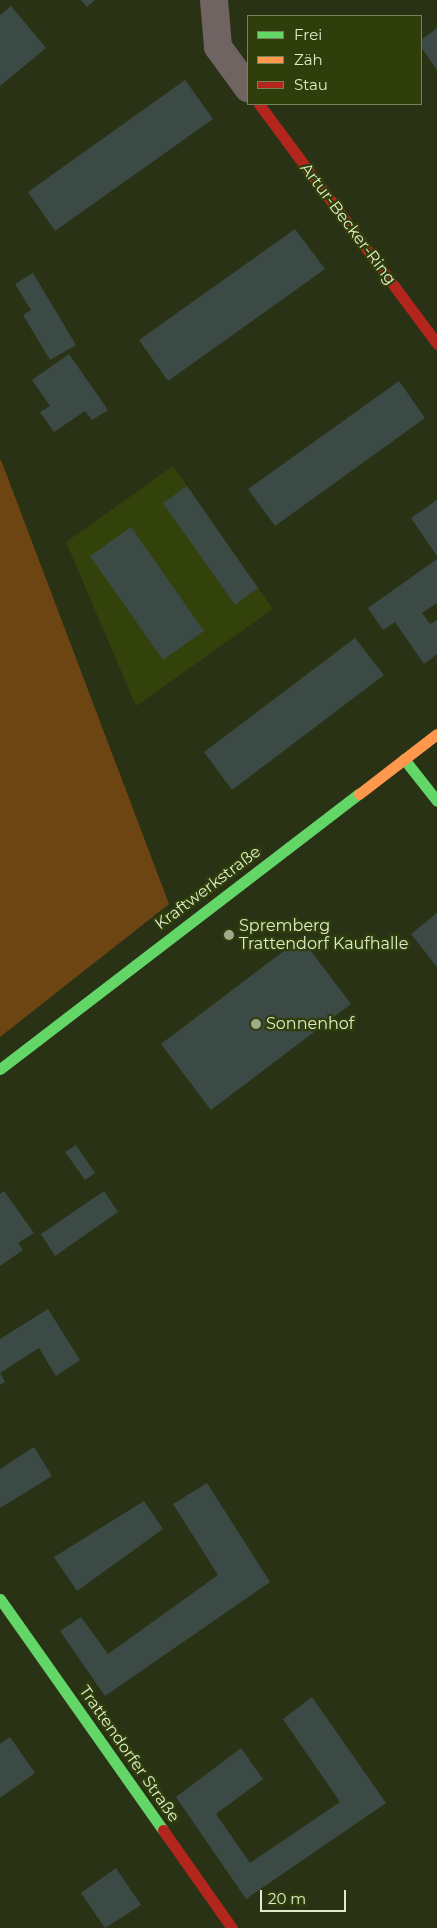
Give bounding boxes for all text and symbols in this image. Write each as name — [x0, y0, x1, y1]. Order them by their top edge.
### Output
legend — [247, 15, 422, 105]
text: Frei — [294, 25, 322, 44]
text: Zäh — [294, 50, 323, 69]
text: Stau — [294, 75, 328, 94]
street label: Artur-Becker-Ring — [296, 159, 400, 289]
street label: Kraftwerkstraße — [151, 842, 265, 934]
place label: Spremberg Trattendorf Kaufhalle — [239, 916, 408, 954]
marker: Spremberg Trattendorf Kaufhalle — [223, 929, 235, 941]
place label: Sonnenhof — [266, 1014, 354, 1034]
marker: Sonnenhof — [250, 1018, 262, 1030]
street label: Trattendorfer Straße — [75, 1682, 183, 1826]
scale bar — [262, 1880, 348, 1912]
text: 20 m — [268, 1889, 306, 1908]

